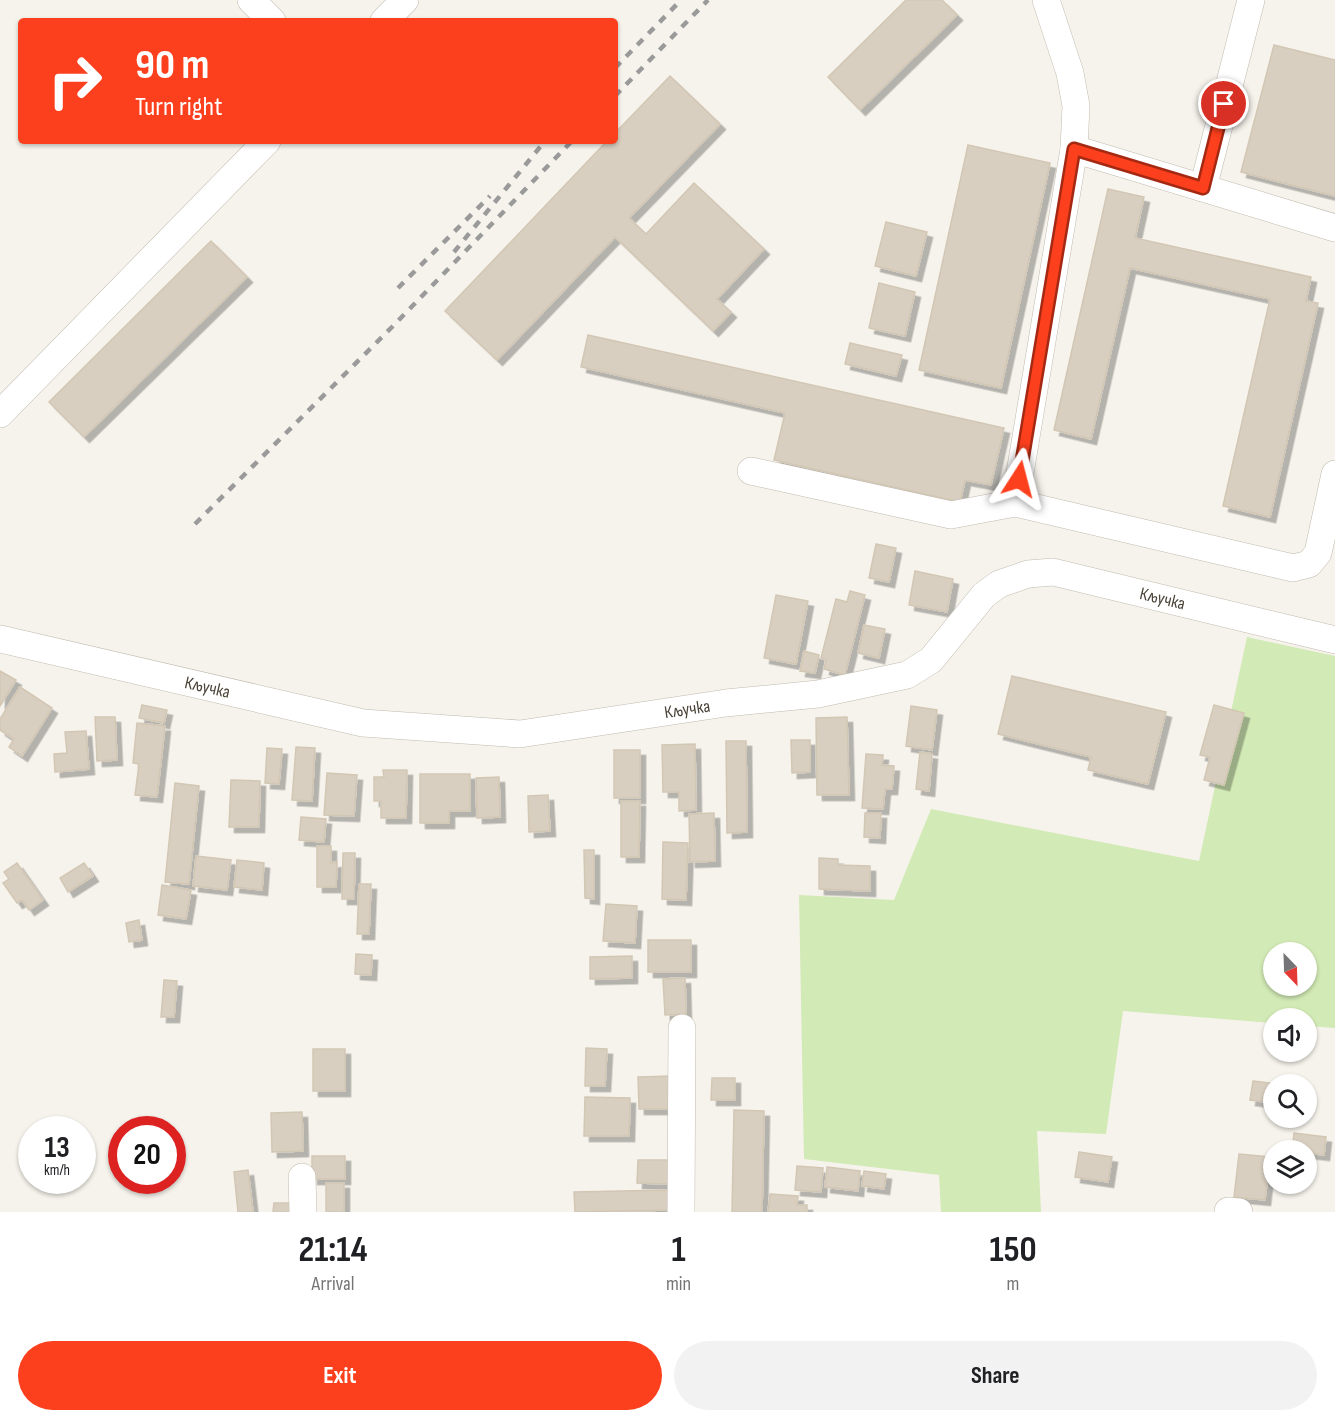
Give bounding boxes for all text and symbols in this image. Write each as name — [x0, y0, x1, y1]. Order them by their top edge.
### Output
text: 90 m — [135, 40, 209, 91]
icon: right — [36, 42, 114, 120]
pin — [1198, 78, 1249, 129]
icon: arrive — [1207, 87, 1240, 120]
text: Turn right — [135, 91, 222, 123]
position arrow — [987, 447, 1051, 511]
street label: Кључка — [1138, 583, 1187, 614]
street label: Кључка — [183, 672, 232, 702]
street label: Кључка — [663, 695, 711, 723]
north arrow — [1263, 942, 1317, 996]
map controls — [1263, 942, 1317, 1194]
button: sound — [1263, 1008, 1317, 1062]
button: search — [1263, 1074, 1317, 1128]
speed limit sign: 20 — [108, 1116, 186, 1194]
text: 13 — [44, 1130, 70, 1166]
button: layers — [1263, 1140, 1317, 1194]
text: km/h — [44, 1161, 70, 1180]
text: 21:14 — [298, 1229, 368, 1272]
text: 1 — [671, 1229, 686, 1272]
text: 150 — [989, 1229, 1037, 1272]
text: Arrival — [311, 1272, 354, 1296]
text: min — [666, 1272, 691, 1296]
text: m — [1007, 1272, 1019, 1296]
button: Exit — [18, 1341, 662, 1410]
button: Share — [674, 1341, 1317, 1410]

